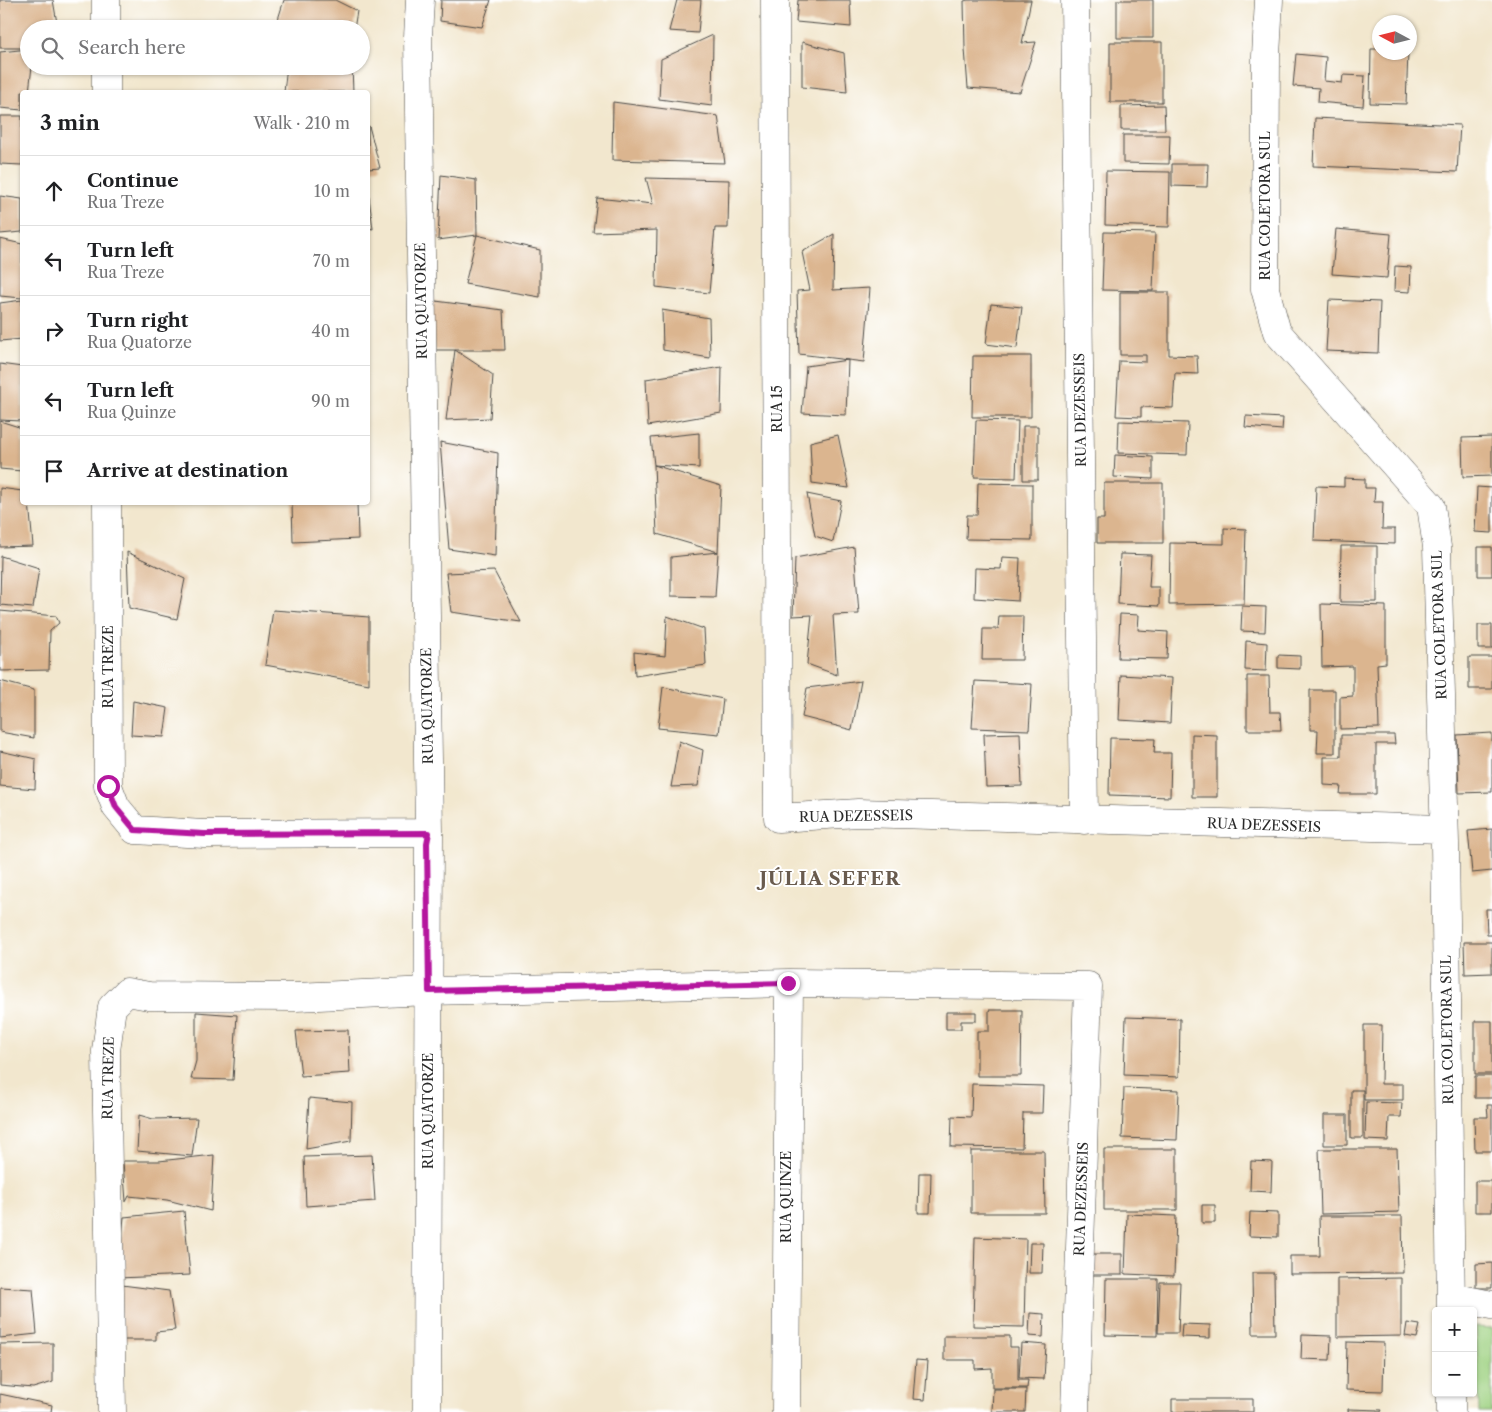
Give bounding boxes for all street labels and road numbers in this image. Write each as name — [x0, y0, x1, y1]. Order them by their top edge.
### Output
street label: RUA COLETORA SUL — [1256, 131, 1274, 281]
street label: RUA QUATORZE — [411, 243, 431, 359]
street label: RUA DEZESSEIS — [1070, 353, 1090, 467]
street label: RUA 15 — [768, 385, 786, 433]
street label: RUA COLETORA SUL — [1427, 550, 1451, 700]
street label: RUA TREZE — [99, 625, 117, 709]
street label: RUA QUATORZE — [417, 648, 437, 764]
street label: RUA DEZESSEIS — [799, 806, 913, 826]
street label: RUA DEZESSEIS — [1207, 814, 1321, 836]
street label: RUA COLETORA SUL — [1437, 955, 1457, 1105]
street label: RUA TREZE — [98, 1036, 118, 1120]
street label: RUA QUATORZE — [419, 1053, 437, 1169]
street label: RUA DEZESSEIS — [1070, 1142, 1092, 1256]
street label: RUA QUINZE — [777, 1151, 795, 1243]

